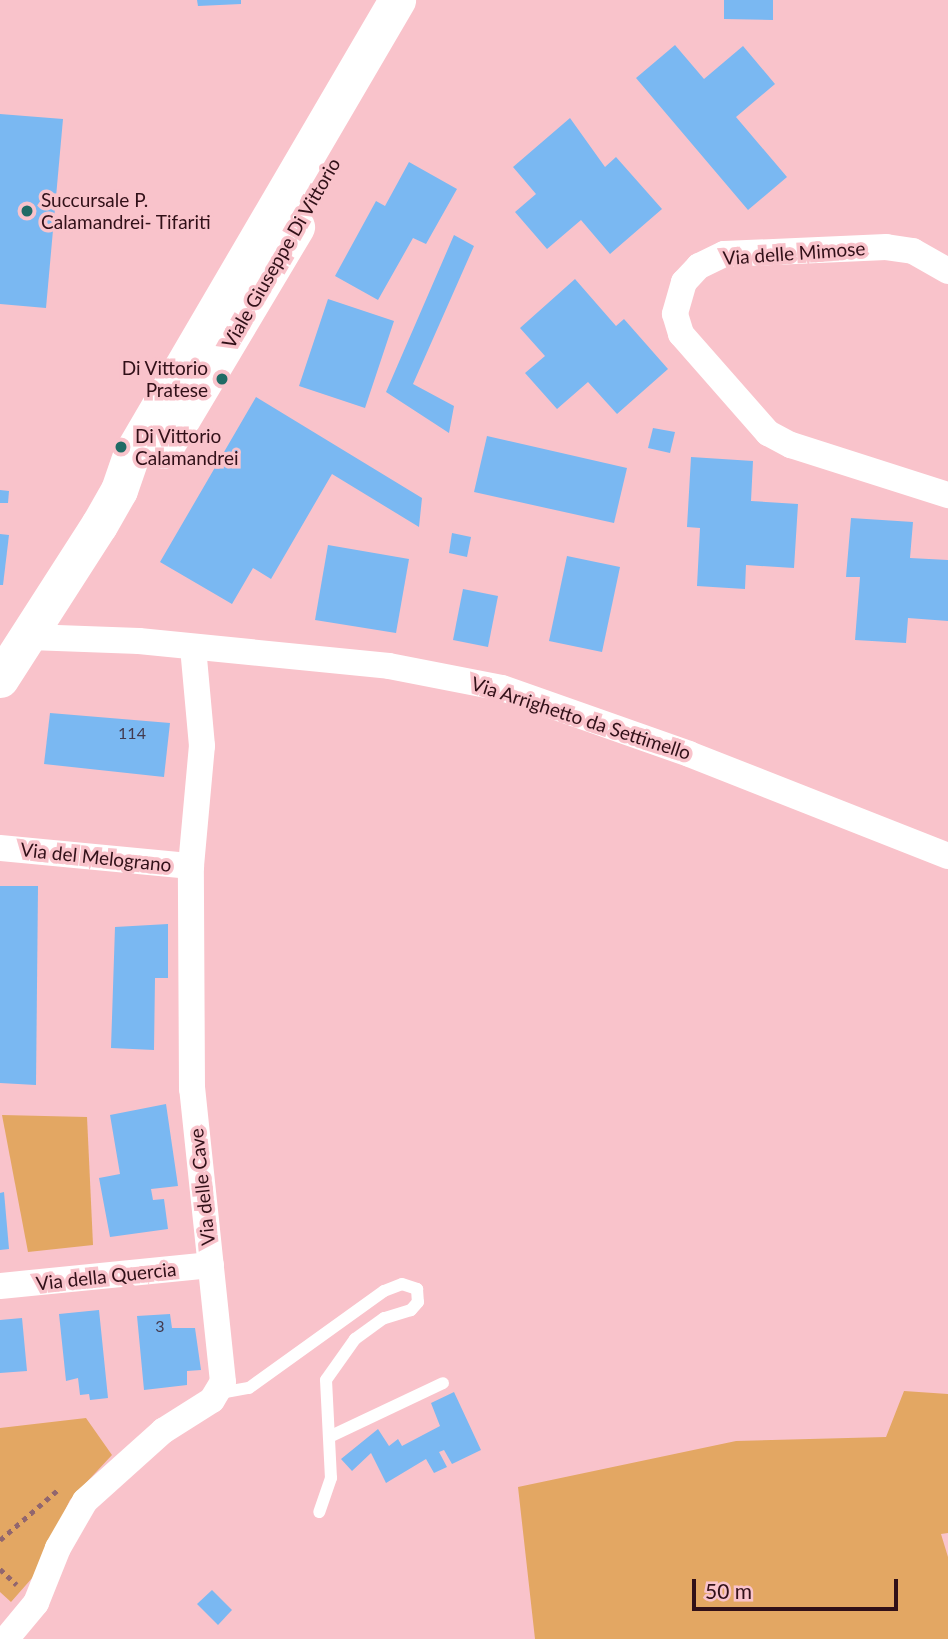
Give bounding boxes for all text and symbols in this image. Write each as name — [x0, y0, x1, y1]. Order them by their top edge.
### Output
street label: Viale Giuseppe Di Vittorio — [217, 153, 345, 353]
place label: Succursale P. Calamandrei- Tifariti — [41, 189, 211, 233]
marker: Succursale P. Calamandrei- Tifariti — [19, 203, 35, 219]
street label: Via delle Mimose — [722, 237, 866, 269]
place label: Di Vittorio Pratese — [121, 357, 208, 401]
marker: Di Vittorio Pratese — [214, 371, 230, 387]
place label: Di Vittorio Calamandrei — [135, 425, 238, 469]
marker: Di Vittorio Calamandrei — [113, 439, 129, 455]
street label: Via Arrighetto da Settimello — [468, 672, 694, 764]
house number: 114 — [118, 723, 146, 743]
street label: Via del Melograno — [19, 838, 173, 876]
street label: Via delle Cave — [185, 1127, 219, 1247]
street label: Via della Quercia — [35, 1257, 177, 1295]
house number: 3 — [155, 1316, 165, 1336]
scale bar — [696, 1566, 902, 1610]
text: 50 m — [705, 1578, 752, 1603]

